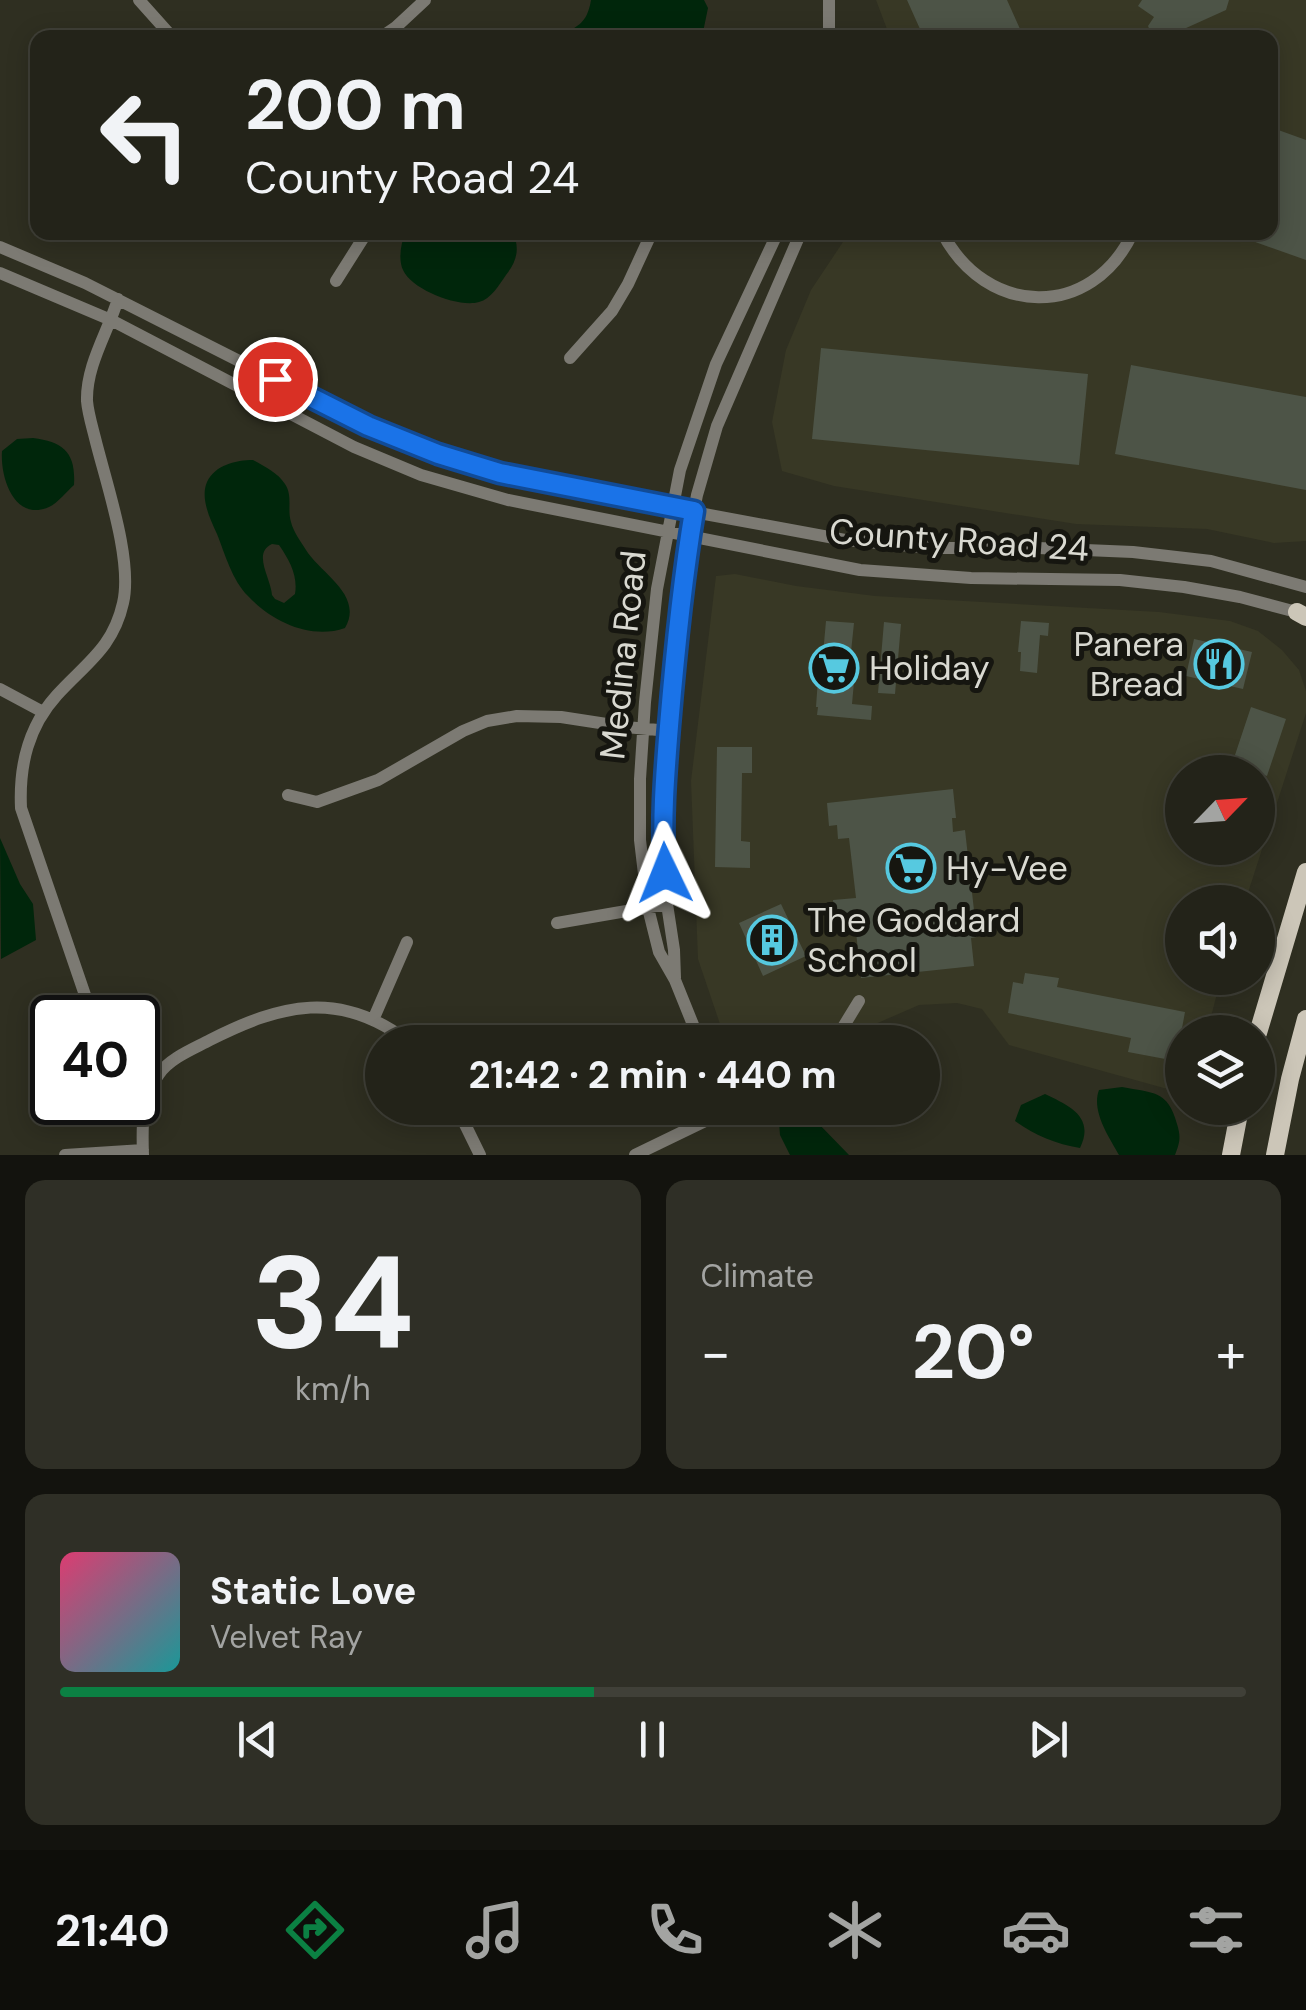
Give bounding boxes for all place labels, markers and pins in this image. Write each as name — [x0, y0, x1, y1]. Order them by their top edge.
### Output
pin — [233, 337, 318, 422]
place label: Panera Bread — [1074, 621, 1184, 707]
restaurant icon: Panera Bread — [1193, 638, 1245, 690]
supermarket icon: Holiday — [808, 642, 860, 694]
place label: Holiday — [869, 645, 990, 691]
supermarket icon: Hy-Vee — [885, 842, 937, 894]
place label: Hy-Vee — [946, 845, 1068, 891]
place label: The Goddard School — [807, 897, 1020, 983]
building icon: The Goddard School — [746, 914, 798, 966]

